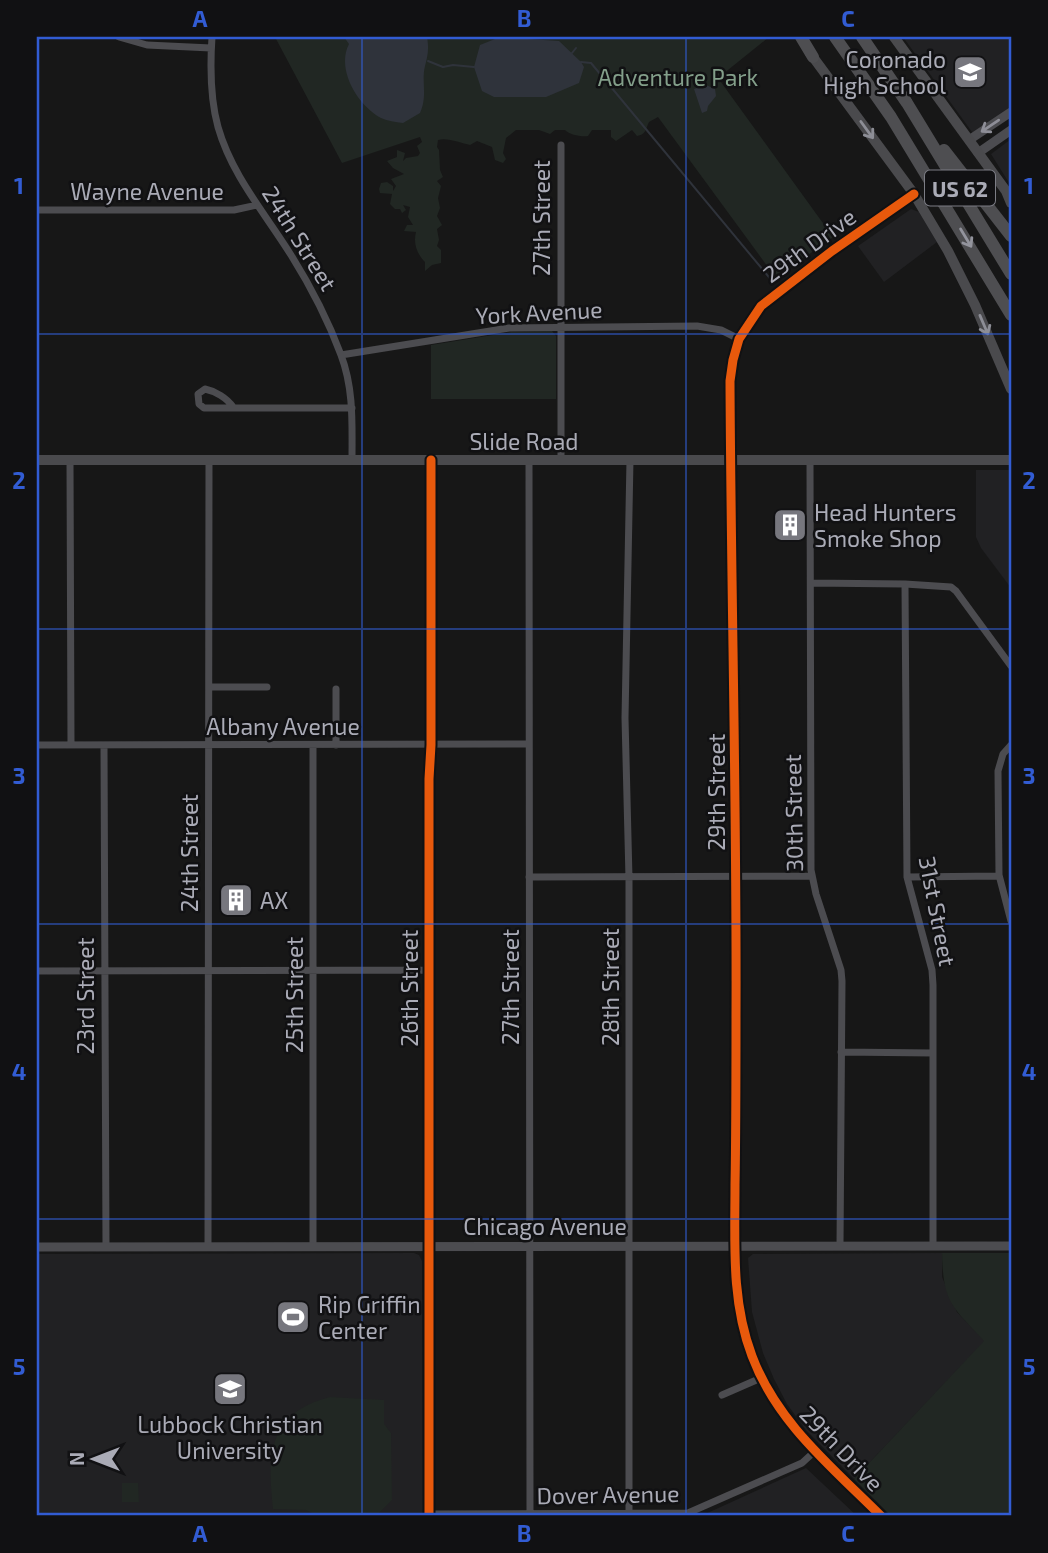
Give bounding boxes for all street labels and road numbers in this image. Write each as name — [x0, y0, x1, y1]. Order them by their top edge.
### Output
street label: 27th Street — [527, 160, 555, 276]
road number: US 62 — [925, 170, 995, 206]
street label: Wayne Avenue — [70, 177, 224, 205]
street label: 24th Street — [257, 180, 343, 296]
street label: 29th Drive — [757, 202, 861, 288]
street label: York Avenue — [475, 295, 603, 329]
street label: Slide Road — [469, 427, 579, 455]
street label: Albany Avenue — [206, 712, 360, 740]
street label: 29th Street — [702, 733, 730, 851]
street label: 30th Street — [778, 754, 808, 872]
street label: 24th Street — [175, 794, 203, 912]
street label: 31st Street — [914, 854, 962, 969]
street label: 28th Street — [596, 928, 624, 1046]
street label: 26th Street — [395, 929, 423, 1047]
street label: 27th Street — [496, 929, 524, 1045]
street label: 23rd Street — [71, 937, 99, 1054]
street label: 25th Street — [280, 937, 308, 1053]
street label: Chicago Avenue — [463, 1212, 627, 1240]
street label: 29th Drive — [794, 1399, 890, 1497]
street label: Dover Avenue — [536, 1479, 680, 1509]

